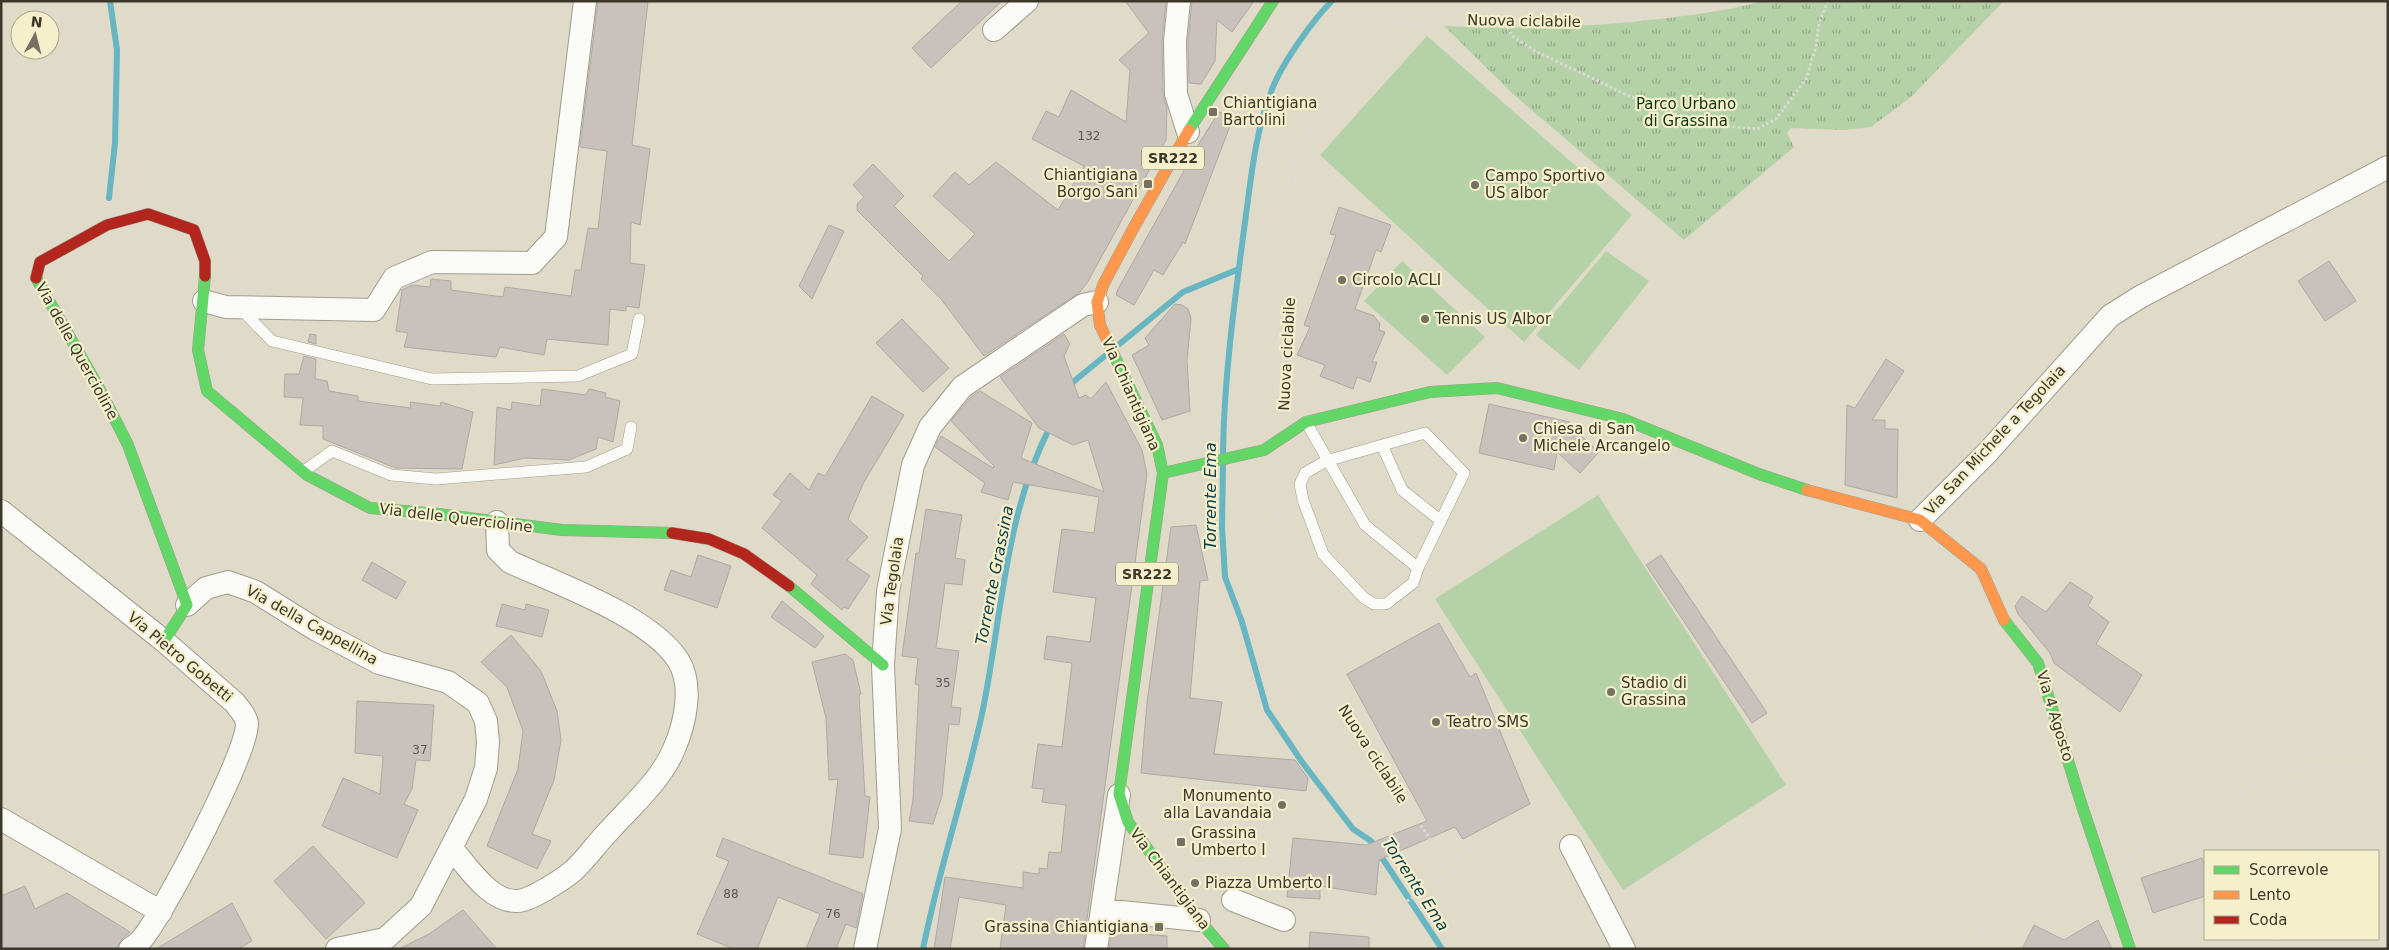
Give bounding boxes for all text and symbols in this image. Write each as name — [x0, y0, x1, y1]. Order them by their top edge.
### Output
north arrow — [10, 10, 60, 60]
street label: Nuova ciclabile — [1467, 11, 1581, 31]
text: N — [30, 13, 43, 31]
place label: Chiantigiana Bartolini — [1223, 94, 1317, 129]
park label: Parco Urbano di Grassina — [1636, 95, 1736, 130]
marker: Chiantigiana Bartolini — [1207, 106, 1219, 118]
house number: 132 — [1078, 129, 1100, 143]
road number: SR222 — [1142, 146, 1204, 170]
place label: Chiantigiana Borgo Sani — [1044, 166, 1138, 201]
place label: Campo Sportivo US albor — [1485, 167, 1605, 202]
marker: Chiantigiana Borgo Sani — [1142, 178, 1154, 190]
marker: Campo Sportivo US albor — [1469, 179, 1481, 191]
place label: Circolo ACLI — [1352, 271, 1441, 289]
marker: Circolo ACLI — [1336, 274, 1348, 286]
street label: Via delle Quercioline — [32, 279, 122, 423]
street label: Nuova ciclabile — [1275, 297, 1299, 411]
place label: Tennis US Albor — [1434, 310, 1552, 328]
marker: Tennis US Albor — [1419, 313, 1431, 325]
street label: Via Chiantigiana — [1098, 334, 1164, 454]
street label: Via San Michele a Tegolaia — [1921, 361, 2069, 519]
place label: Chiesa di San Michele Arcangelo — [1533, 420, 1670, 455]
marker: Chiesa di San Michele Arcangelo — [1517, 432, 1529, 444]
water label: Torrente Ema — [1201, 442, 1220, 550]
street label: Via delle Quercioline — [378, 500, 534, 536]
water label: Torrente Grassina — [972, 504, 1017, 646]
street label: Via Tegolaia — [877, 536, 907, 626]
road number: SR222 — [1116, 562, 1178, 586]
street label: Via della Cappellina — [243, 581, 381, 669]
street label: Via Pietro Gobetti — [124, 608, 236, 706]
street label: Via 4 Agosto — [2033, 668, 2077, 764]
place label: Stadio di Grassina — [1621, 674, 1687, 709]
house number: 35 — [935, 676, 951, 690]
marker: Stadio di Grassina — [1605, 686, 1617, 698]
street label: Nuova ciclabile — [1334, 701, 1412, 807]
place label: Teatro SMS — [1445, 713, 1529, 731]
marker: Teatro SMS — [1430, 716, 1442, 728]
house number: 37 — [412, 743, 428, 757]
place label: Monumento alla Lavandaia — [1163, 787, 1272, 822]
marker: Monumento alla Lavandaia — [1276, 799, 1288, 811]
place label: Grassina Umberto I — [1191, 824, 1266, 859]
street label: Via Chiantigiana — [1126, 825, 1214, 933]
water label: Torrente Ema — [1378, 834, 1453, 934]
marker: Grassina Umberto I — [1175, 836, 1187, 848]
legend — [2204, 850, 2379, 940]
text: Scorrevole — [2249, 861, 2328, 879]
place label: Piazza Umberto I — [1205, 874, 1332, 892]
marker: Piazza Umberto I — [1189, 877, 1201, 889]
text: Lento — [2249, 886, 2291, 904]
house number: 88 — [723, 887, 739, 901]
house number: 76 — [825, 907, 841, 921]
text: Coda — [2249, 911, 2287, 929]
place label: Grassina Chiantigiana — [984, 918, 1149, 936]
marker: Grassina Chiantigiana — [1153, 921, 1165, 933]

